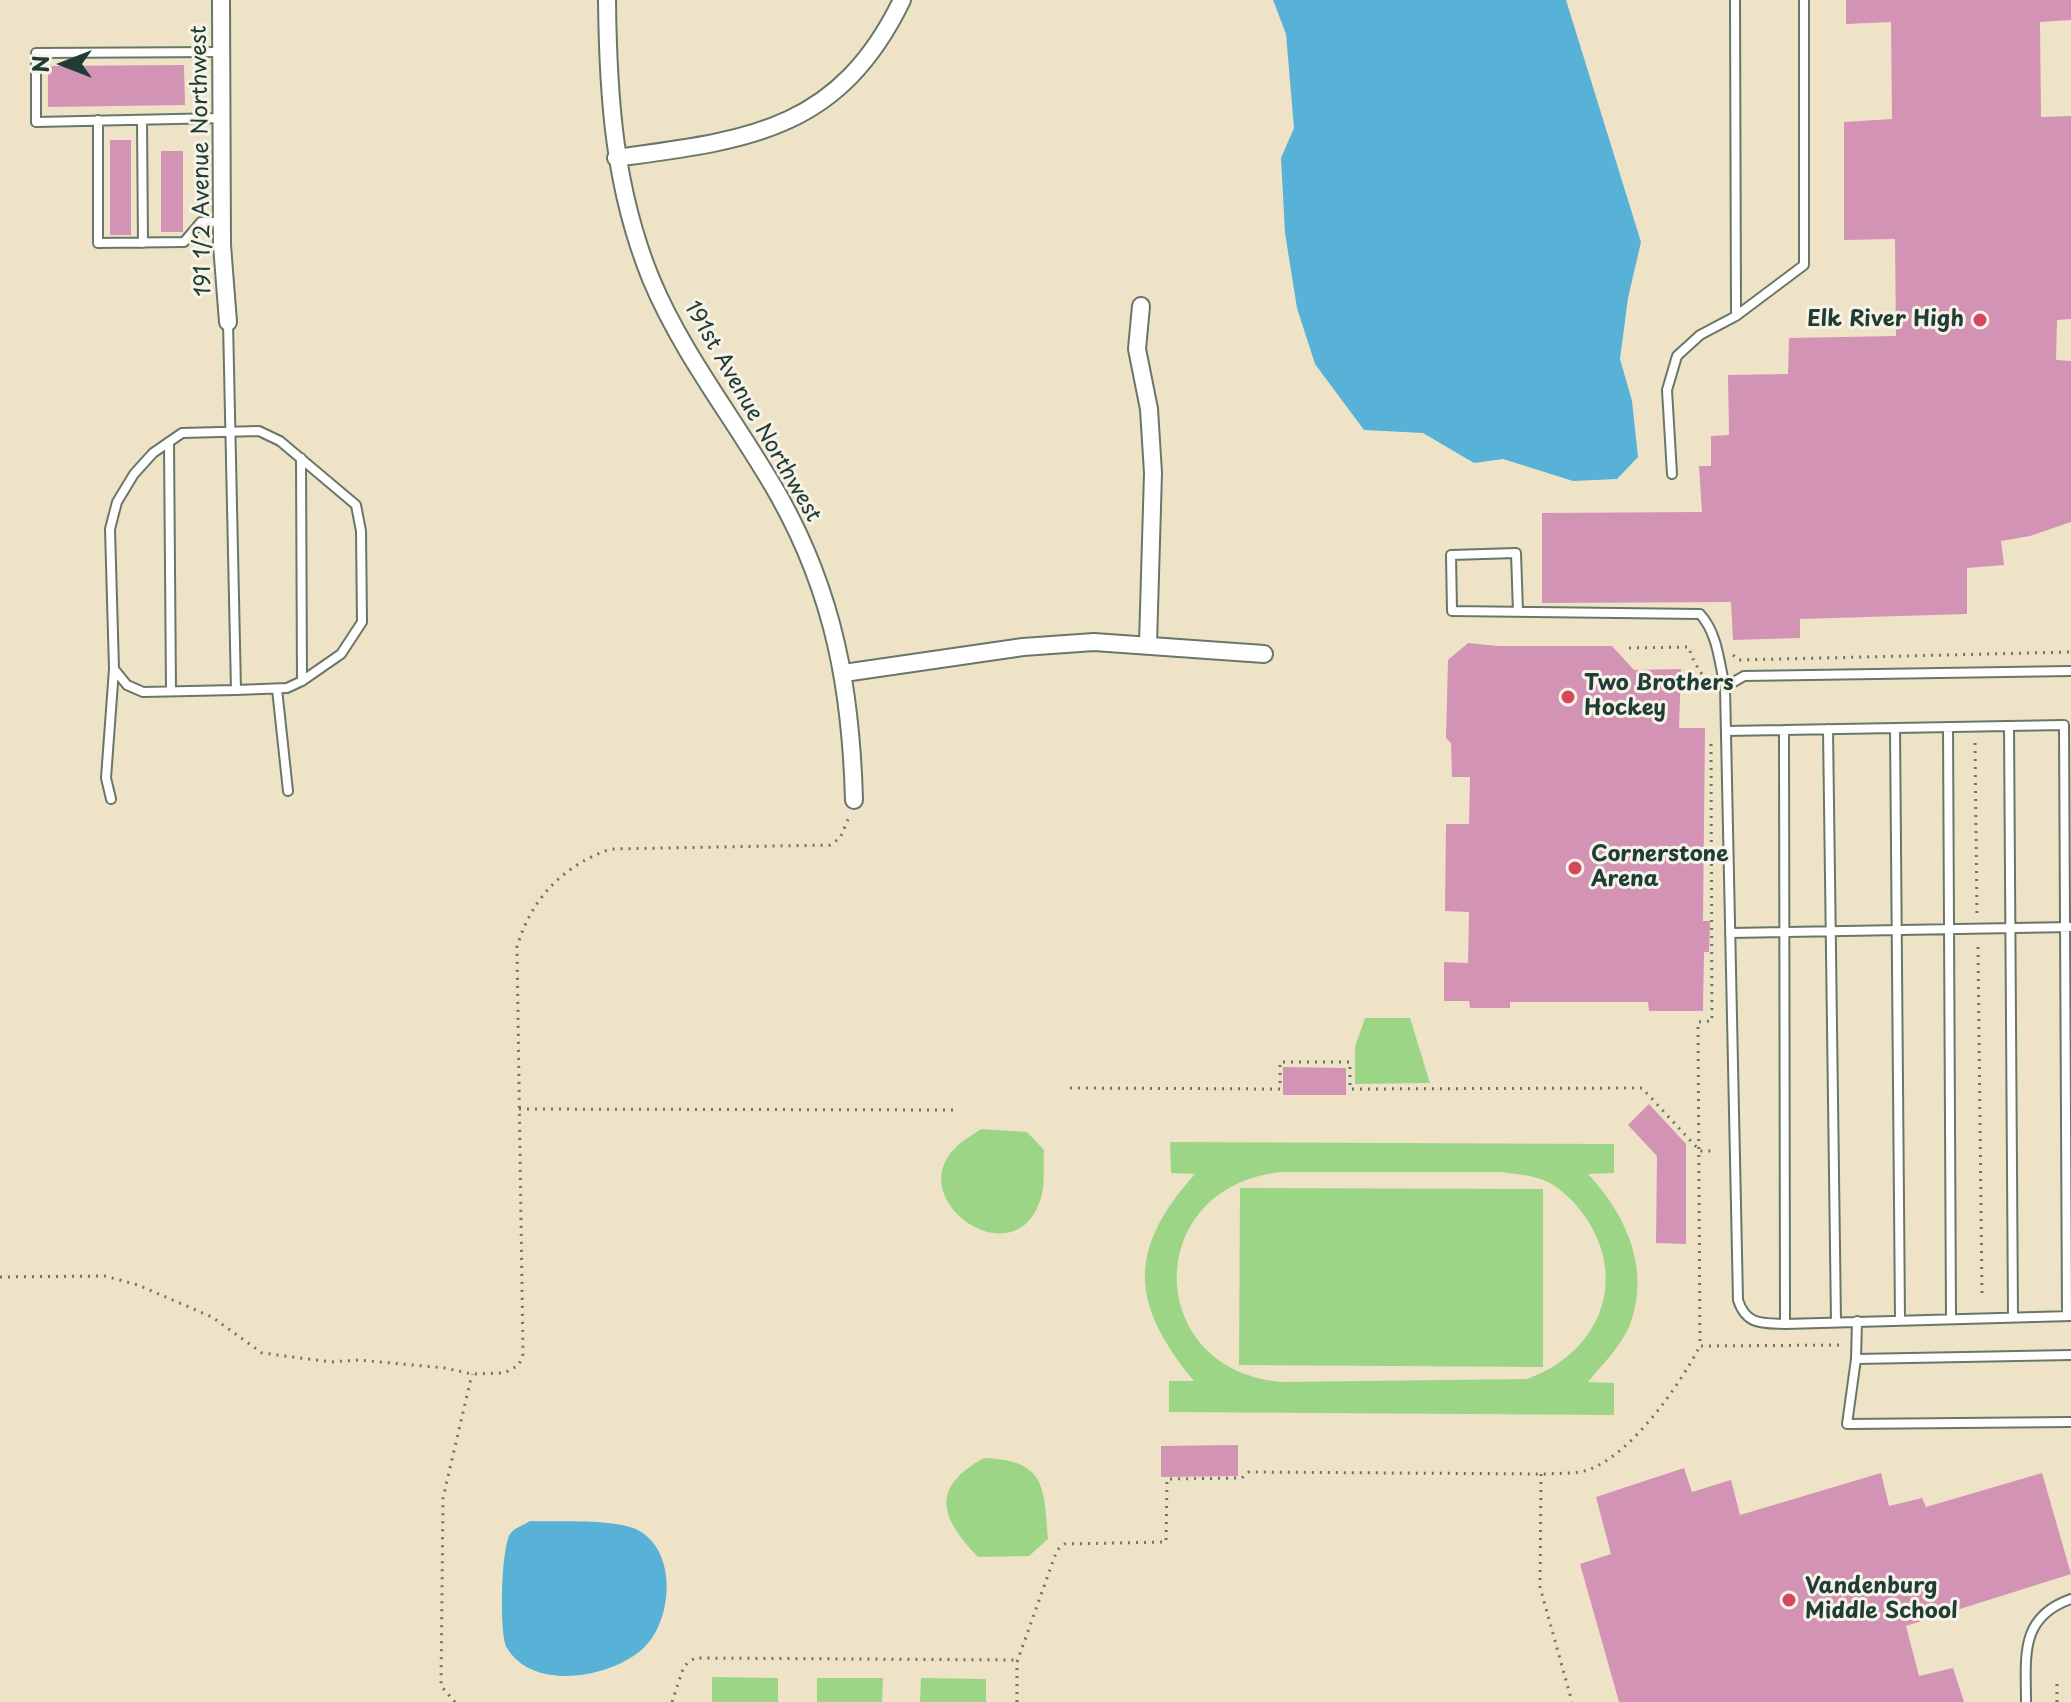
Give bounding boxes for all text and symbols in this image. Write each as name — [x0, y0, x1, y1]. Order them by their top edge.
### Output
north arrow — [24, 24, 104, 104]
street label: 191 1/2 Avenue Northwest — [186, 25, 218, 297]
text: N — [23, 55, 56, 73]
street label: 191st Avenue Northwest — [678, 297, 826, 527]
place label: Elk River High — [1807, 307, 1964, 333]
marker: Elk River High — [1971, 311, 1989, 329]
place label: Two Brothers Hockey — [1584, 671, 1734, 722]
marker: Two Brothers Hockey — [1559, 688, 1577, 706]
place label: Cornerstone Arena — [1591, 842, 1729, 894]
marker: Cornerstone Arena — [1566, 859, 1584, 877]
place label: Vandenburg Middle School — [1805, 1574, 1958, 1626]
marker: Vandenburg Middle School — [1780, 1591, 1798, 1609]

